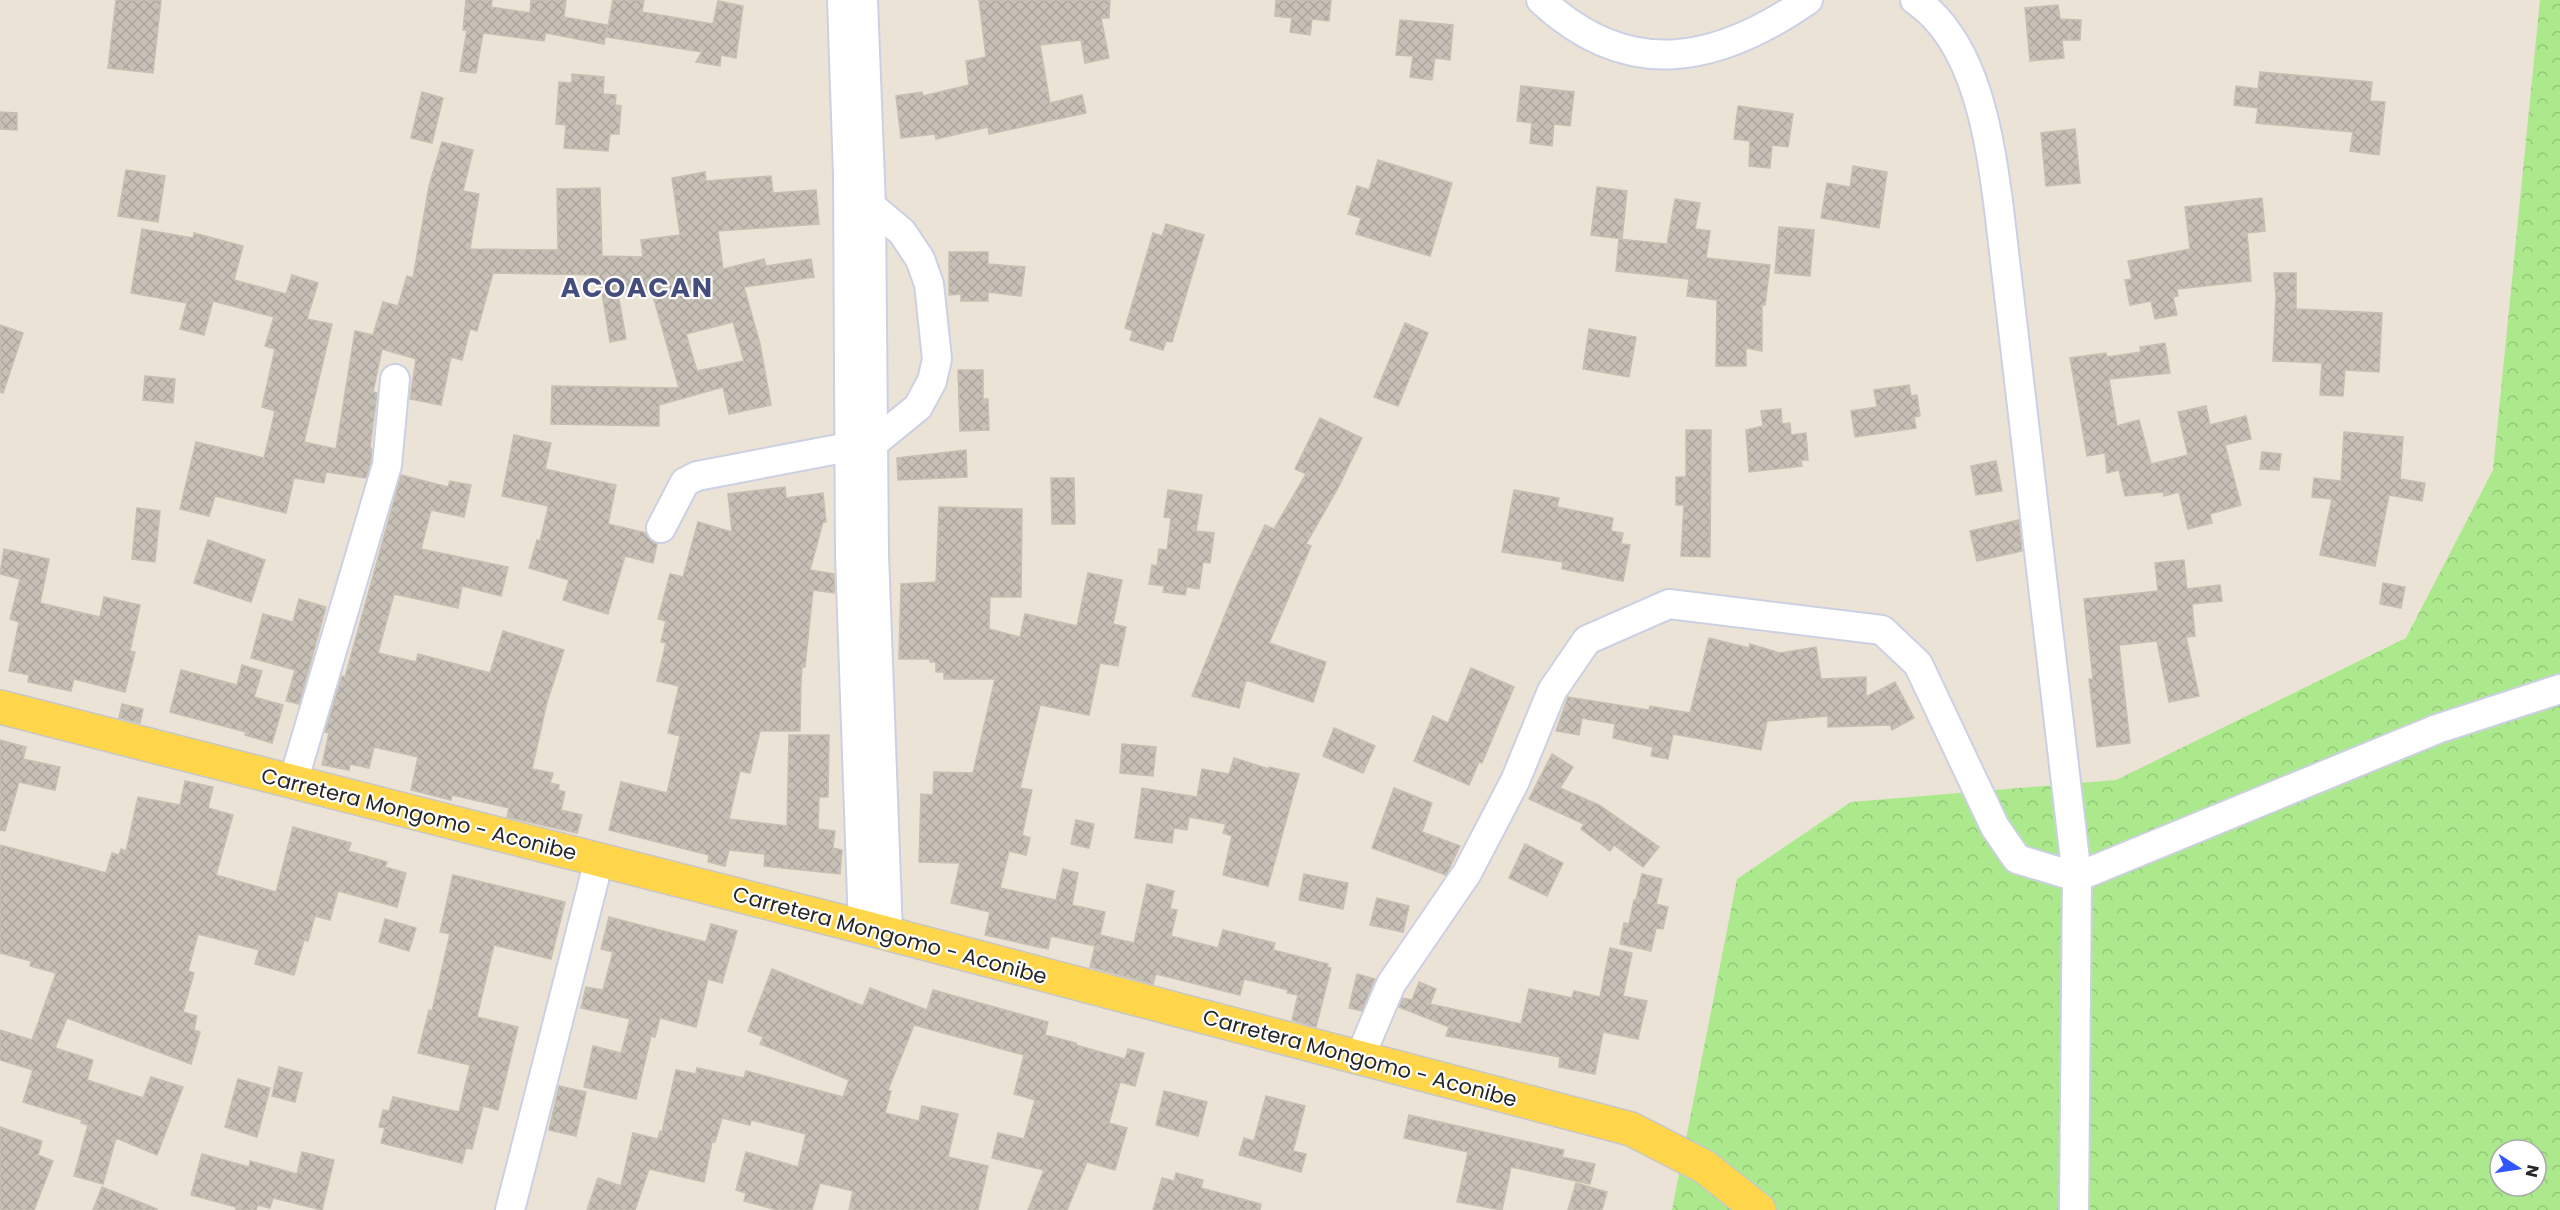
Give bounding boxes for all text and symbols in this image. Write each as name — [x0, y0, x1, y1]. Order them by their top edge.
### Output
district label: ACOACAN — [561, 269, 713, 306]
street label: Carretera Mongomo - Aconibe — [258, 761, 580, 867]
street label: Carretera Mongomo - Aconibe — [730, 879, 1050, 991]
street label: Carretera Mongomo - Aconibe — [1200, 1002, 1520, 1114]
north arrow — [2488, 1138, 2548, 1198]
text: N — [2520, 1163, 2545, 1179]

